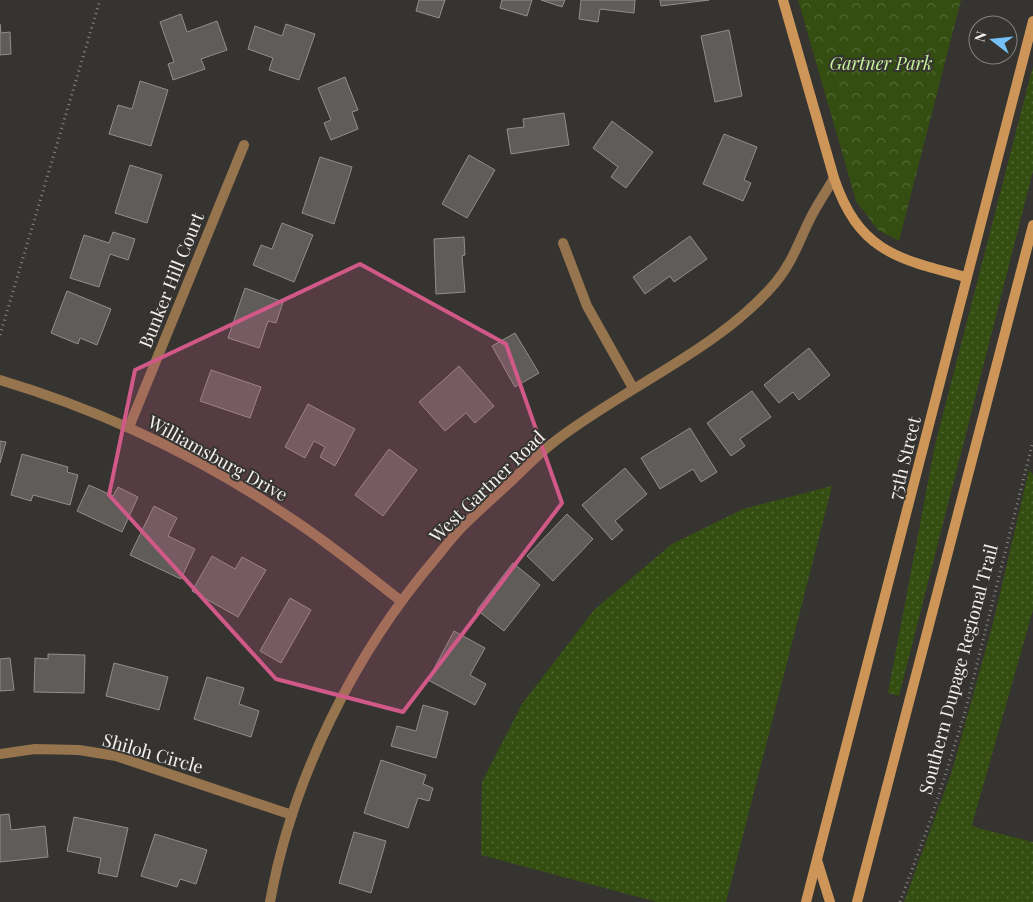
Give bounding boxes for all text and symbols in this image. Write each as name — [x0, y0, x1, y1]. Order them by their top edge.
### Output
north arrow — [968, 15, 1018, 65]
text: N — [969, 29, 991, 44]
park label: Gartner Park — [830, 51, 932, 75]
street label: Bunker Hill Court — [133, 208, 209, 351]
street label: Williamsburg Drive — [143, 409, 292, 506]
street label: 75th Street — [882, 413, 926, 502]
street label: West Gartner Road — [423, 424, 550, 548]
street label: Southern Dupage Regional Trail — [913, 541, 1003, 797]
street label: Shiloh Circle — [100, 727, 206, 779]

